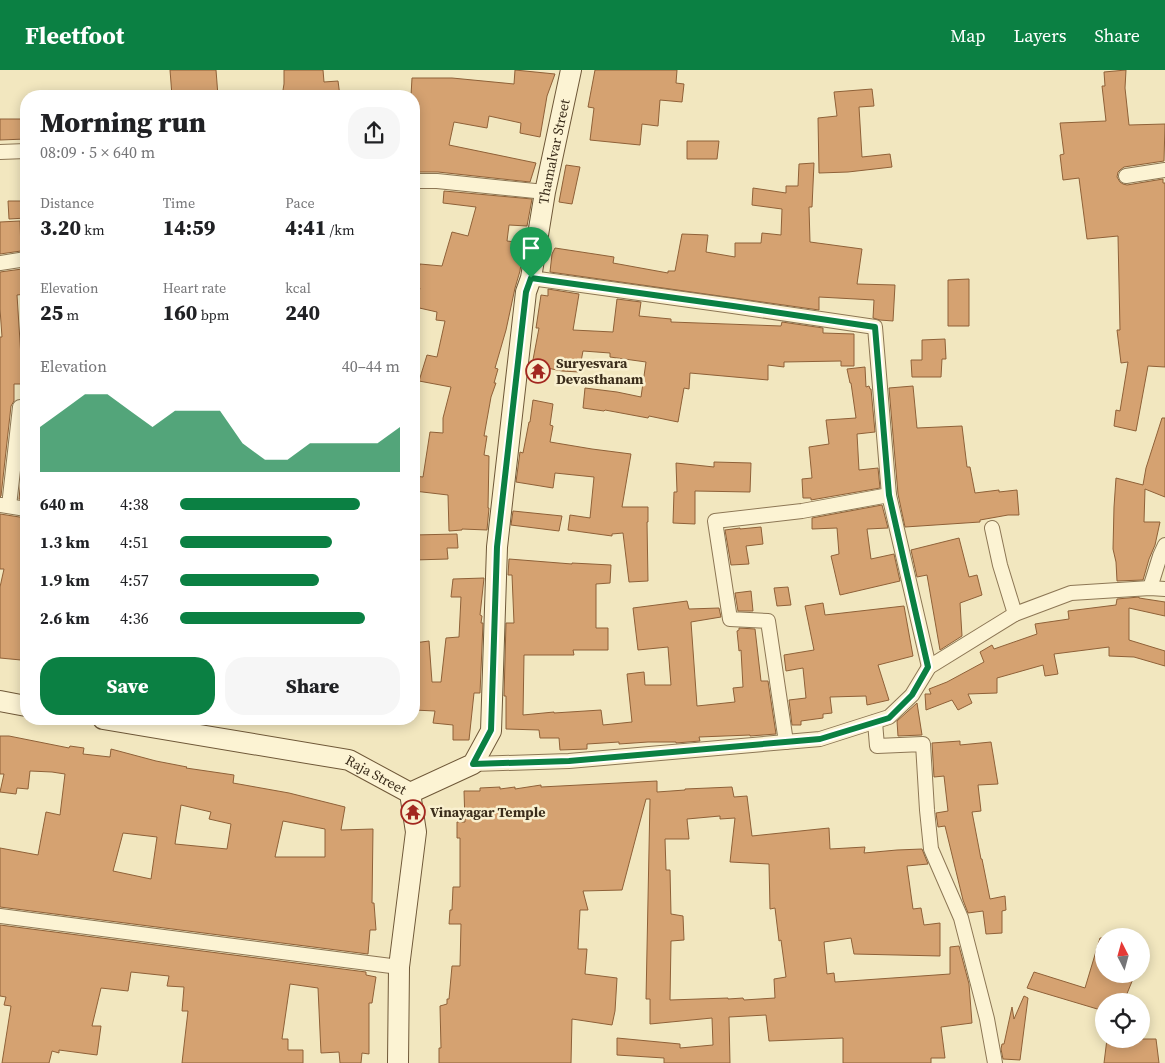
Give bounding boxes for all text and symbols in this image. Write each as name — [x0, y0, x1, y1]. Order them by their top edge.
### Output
text: Fleetfoot — [25, 19, 124, 52]
text: Map — [950, 23, 985, 48]
text: Layers — [1013, 23, 1066, 48]
text: Share — [1094, 23, 1140, 48]
street label: Thamalvar Street — [533, 97, 575, 206]
text: Morning run — [40, 103, 206, 141]
button: share — [348, 107, 400, 159]
text: 08:09 · 5 × 640 m — [40, 141, 155, 163]
text: Distance — [40, 193, 94, 213]
text: Time — [163, 193, 195, 213]
text: Pace — [285, 193, 315, 213]
text: 3.20 — [40, 213, 81, 242]
text: 14:59 — [163, 213, 215, 242]
text: 4:41 — [285, 213, 326, 242]
text: km — [81, 220, 105, 240]
text: /km — [326, 220, 355, 240]
pin — [510, 227, 552, 278]
icon: arrive — [517, 234, 545, 262]
text: Elevation — [40, 278, 98, 298]
text: Heart rate — [163, 278, 226, 298]
text: kcal — [285, 278, 311, 298]
text: 25 — [40, 298, 63, 327]
text: 160 — [163, 298, 197, 327]
text: 240 — [285, 298, 320, 327]
text: m — [63, 305, 79, 325]
text: bpm — [197, 305, 229, 325]
place label: Suryesvara Devasthanam — [556, 353, 644, 389]
text: Elevation — [40, 355, 107, 377]
text: 40–44 m — [342, 355, 400, 377]
temple icon: Suryesvara Devasthanam — [525, 358, 551, 384]
text: 640 m — [40, 493, 84, 515]
text: 4:38 — [120, 493, 149, 515]
text: 1.3 km — [40, 531, 90, 553]
text: 4:51 — [120, 531, 149, 553]
text: 1.9 km — [40, 569, 90, 591]
text: 4:57 — [120, 569, 149, 591]
text: 2.6 km — [40, 607, 90, 629]
text: 4:36 — [120, 607, 149, 629]
button: Save — [40, 657, 215, 715]
button: Share — [225, 657, 400, 715]
street label: Raja Street — [342, 750, 410, 799]
temple icon: Vinayagar Temple — [400, 799, 426, 825]
place label: Vinayagar Temple — [430, 802, 545, 822]
north arrow — [1095, 928, 1150, 982]
map controls — [1095, 928, 1150, 1048]
button: locate — [1095, 993, 1150, 1048]

